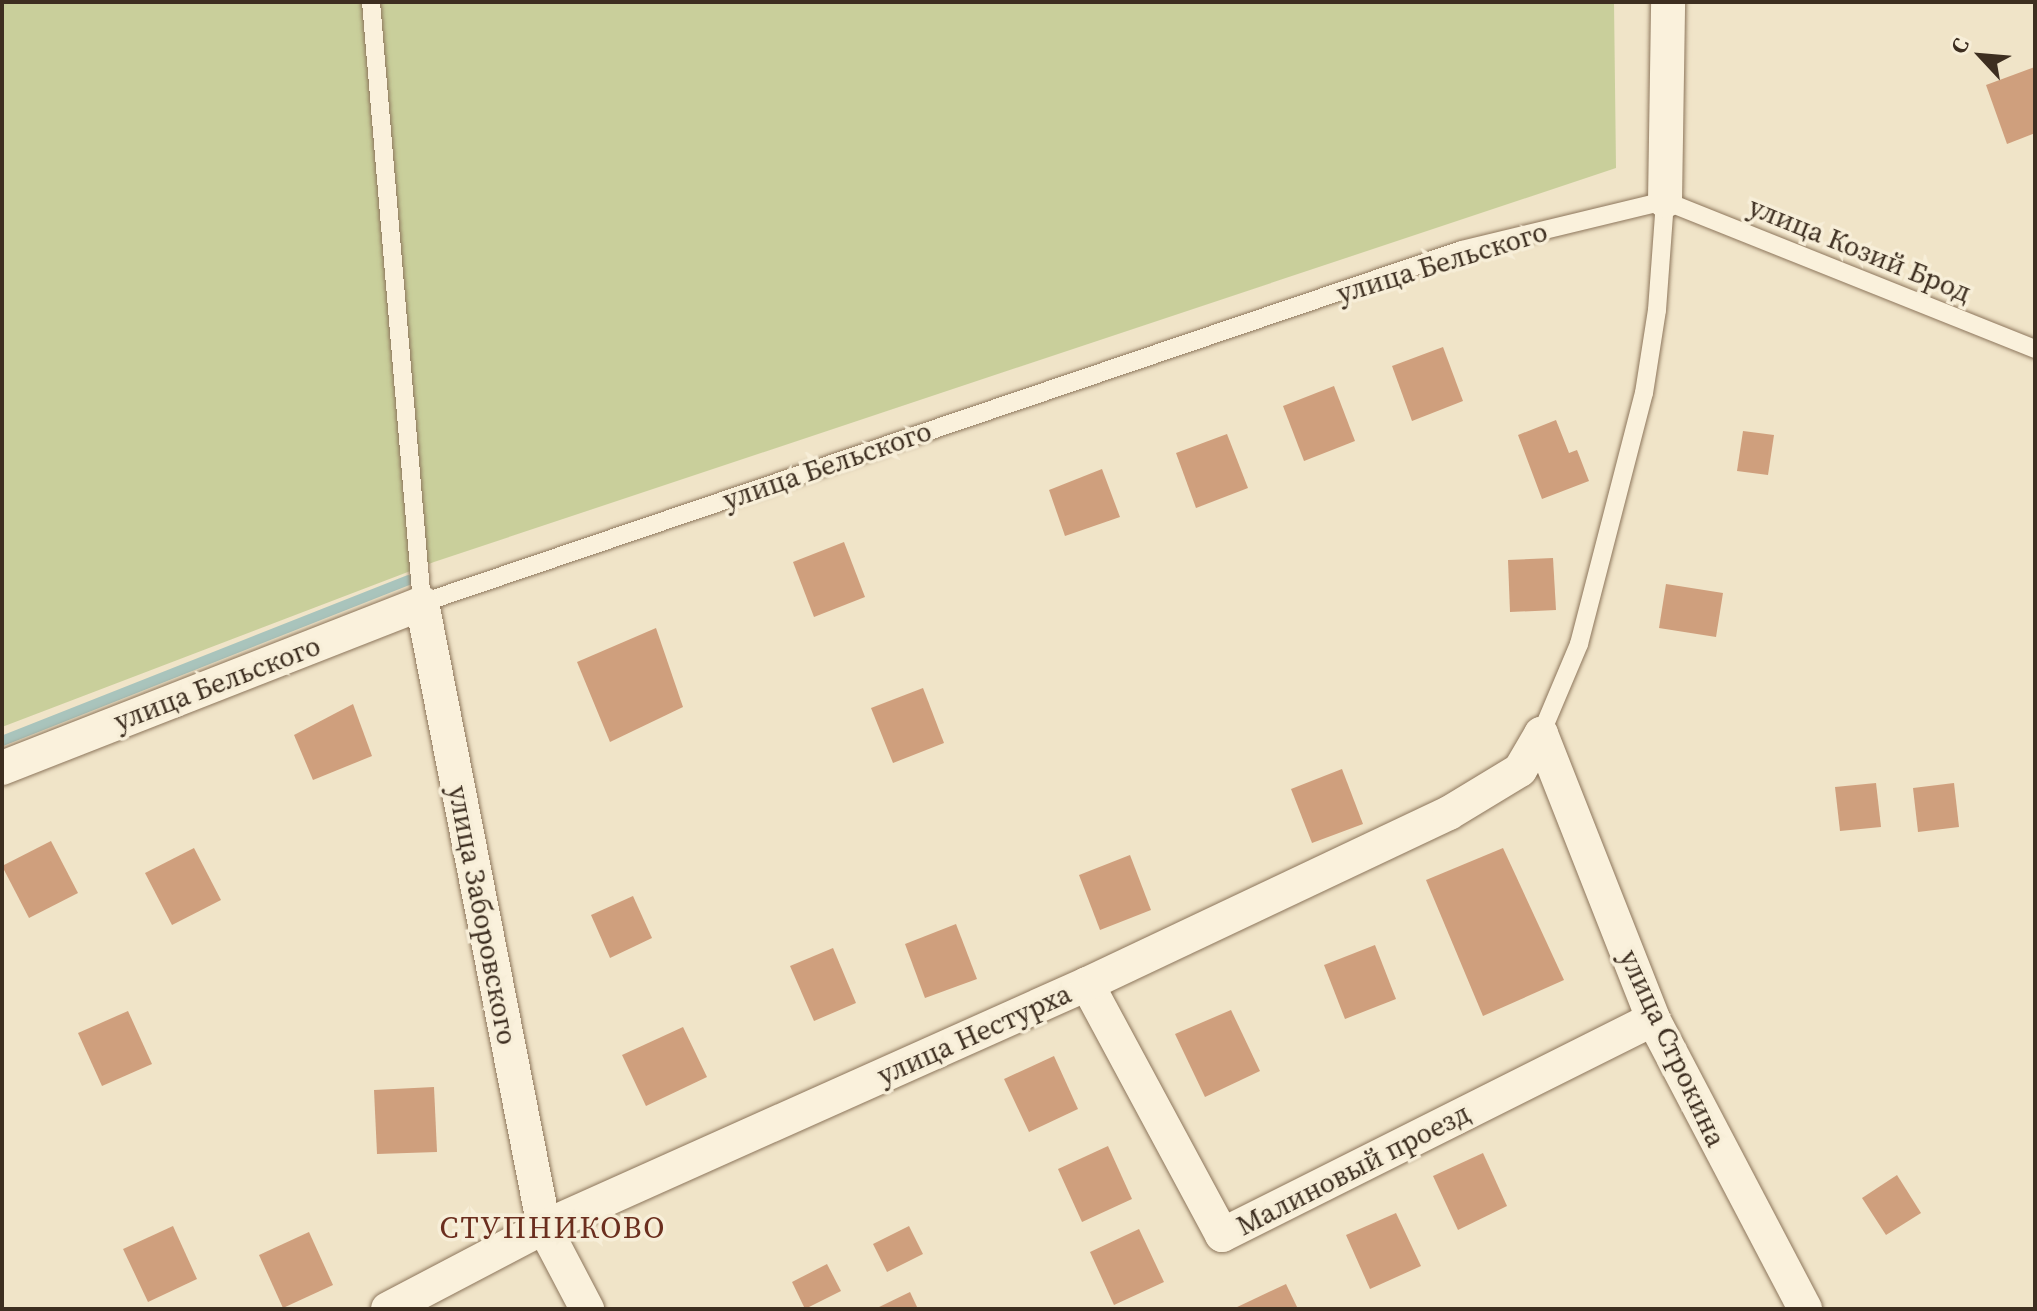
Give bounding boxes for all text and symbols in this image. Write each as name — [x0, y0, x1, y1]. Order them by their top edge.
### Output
north arrow — [1941, 16, 2021, 96]
text: С — [1943, 33, 1976, 58]
street label: улица Козий Брод — [1744, 189, 1976, 309]
street label: улица Бельского — [1333, 214, 1551, 310]
street label: улица Бельского — [718, 414, 936, 516]
street label: улица Бельского — [109, 628, 325, 738]
street label: улица Заборовского — [441, 783, 525, 1047]
street label: улица Строкина — [1613, 944, 1733, 1152]
street label: улица Нестурха — [872, 976, 1076, 1092]
street label: Малиновый проезд — [1231, 1096, 1475, 1242]
district label: СТУПНИКОВО — [440, 1210, 666, 1246]

